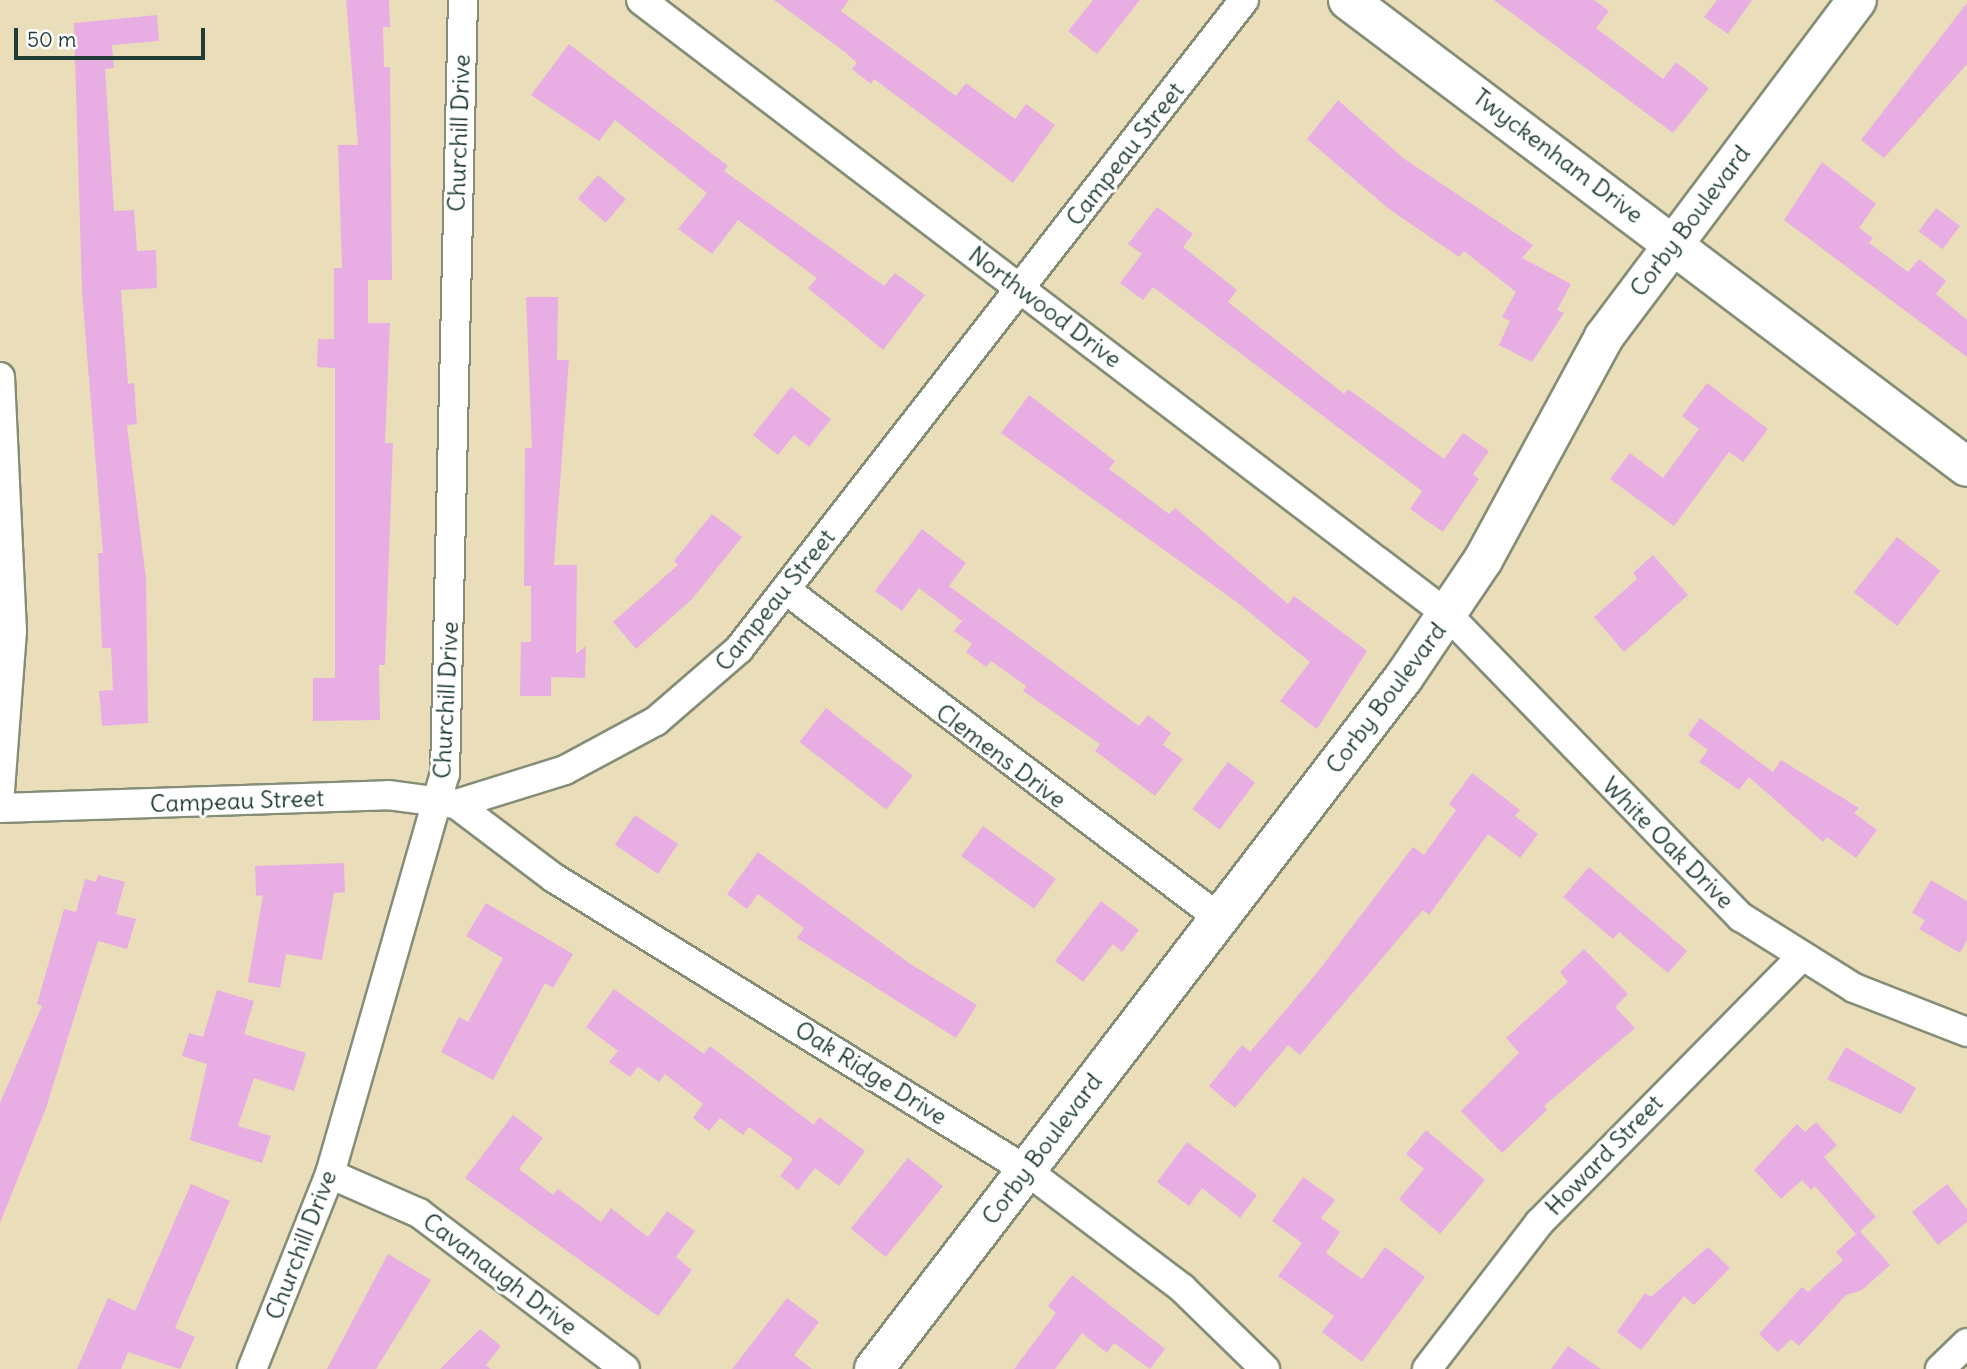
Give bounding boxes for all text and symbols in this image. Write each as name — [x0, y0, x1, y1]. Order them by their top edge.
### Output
scale bar — [18, 14, 208, 58]
text: 50 m — [27, 26, 76, 53]
street label: Churchill Drive — [442, 54, 476, 212]
street label: Campeau Street — [1060, 76, 1190, 232]
street label: Twyckenham Drive — [1467, 83, 1649, 229]
street label: Corby Boulevard — [1624, 140, 1756, 302]
street label: Northwood Drive — [963, 240, 1127, 374]
street label: Campeau Street — [709, 523, 841, 677]
street label: Corby Boulevard — [1320, 617, 1452, 779]
street label: Churchill Drive — [427, 620, 465, 780]
street label: Clemens Drive — [930, 698, 1072, 814]
street label: White Oak Drive — [1596, 771, 1740, 915]
street label: Campeau Street — [149, 784, 325, 818]
street label: Oak Ridge Drive — [790, 1015, 952, 1131]
street label: Corby Boulevard — [976, 1068, 1108, 1230]
street label: Howard Street — [1539, 1089, 1669, 1221]
street label: Churchill Drive — [259, 1166, 343, 1324]
street label: Cavanaugh Drive — [417, 1207, 583, 1341]

